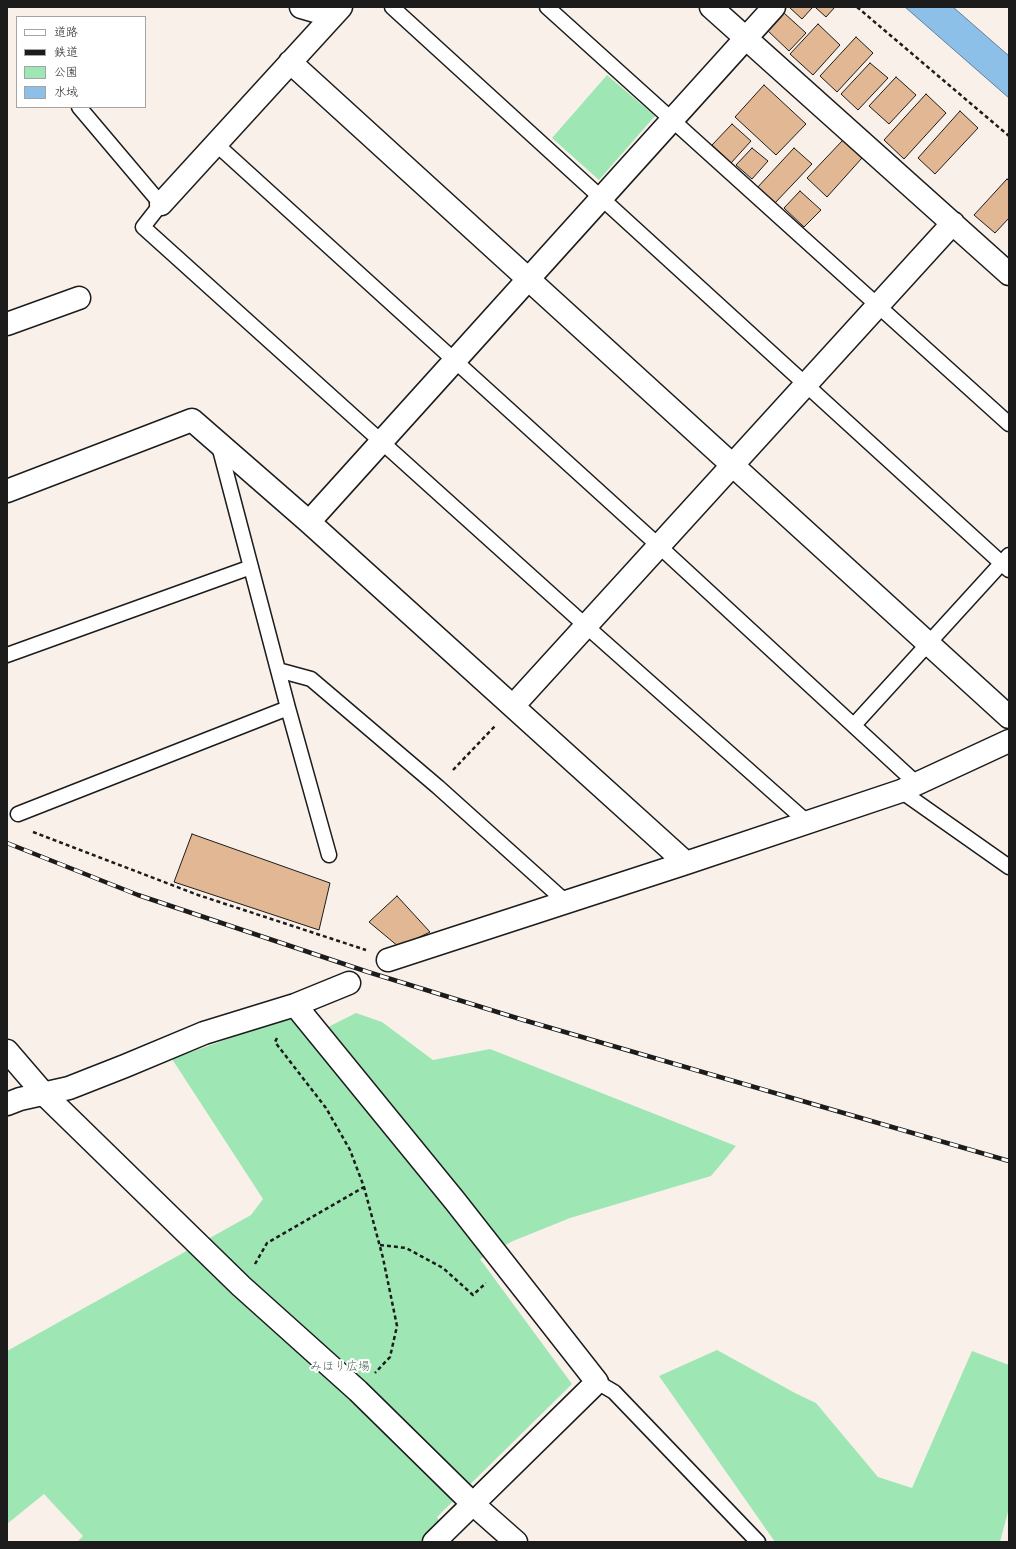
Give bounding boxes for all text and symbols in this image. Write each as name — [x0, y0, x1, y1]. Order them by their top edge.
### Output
legend — [16, 16, 146, 108]
text: 道路 — [54, 21, 78, 43]
text: 鉄道 — [54, 41, 78, 63]
text: 公園 — [54, 61, 78, 83]
text: 水域 — [54, 81, 78, 103]
park label: みほり広場 — [310, 1360, 370, 1374]

